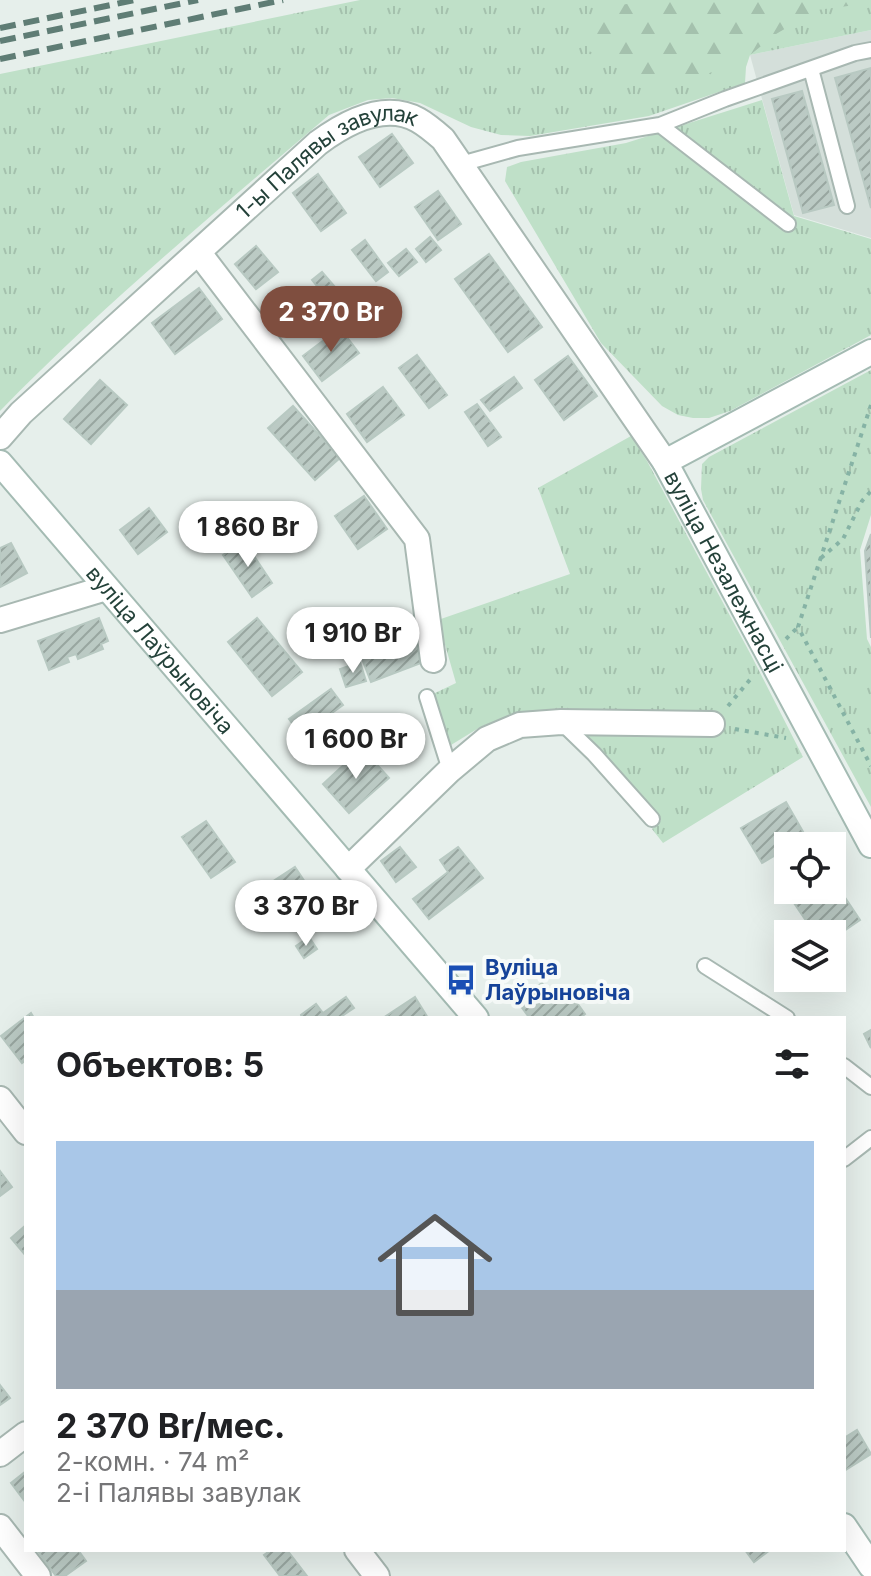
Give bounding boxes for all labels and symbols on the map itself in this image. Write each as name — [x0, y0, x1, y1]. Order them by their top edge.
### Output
street label: 1-ы Палявы завулак — [231, 100, 422, 224]
pin: 2 370 Br — [248, 286, 414, 354]
street label: вуліца Незалежнасці — [659, 466, 789, 677]
pin: 1 860 Br — [165, 501, 331, 569]
street label: вуліца Лаўрыновіча — [81, 560, 239, 739]
pin: 1 910 Br — [270, 607, 436, 675]
pin: 1 600 Br — [273, 713, 439, 781]
pin: 3 370 Br — [223, 880, 389, 948]
place label: Вуліца Лаўрыновіча — [485, 954, 631, 1005]
bus stop icon: Вуліца Лаўрыновіча — [444, 963, 478, 997]

